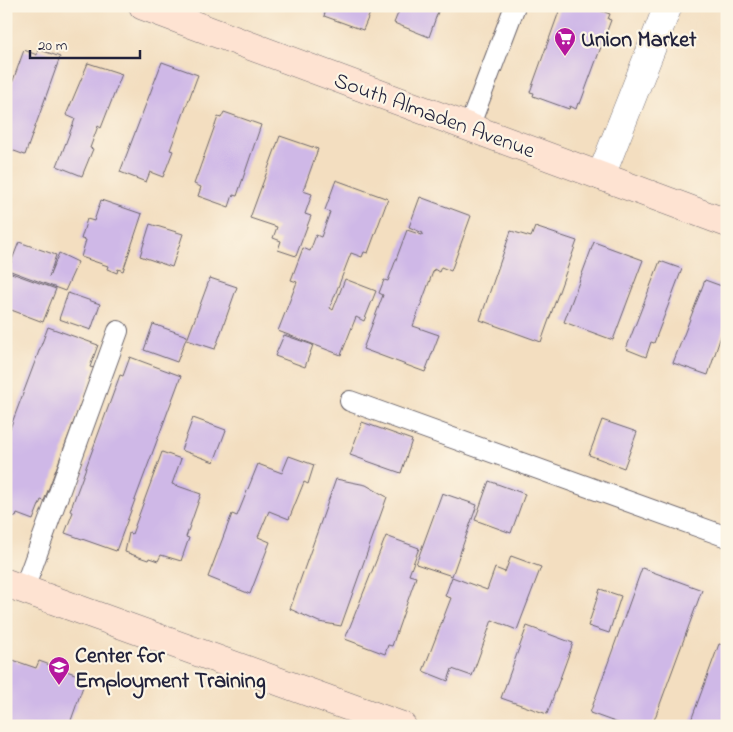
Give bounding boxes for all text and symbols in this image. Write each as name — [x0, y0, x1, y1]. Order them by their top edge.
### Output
place label: Union Market — [581, 25, 697, 57]
supermarket icon: Union Market — [553, 26, 577, 57]
scale bar — [30, 28, 140, 60]
text: 20 m — [38, 35, 68, 57]
street label: South Almaden Avenue — [329, 66, 539, 168]
place label: Center for Employment Training — [75, 641, 266, 699]
school or university icon: Center for Employment Training — [47, 655, 71, 686]

